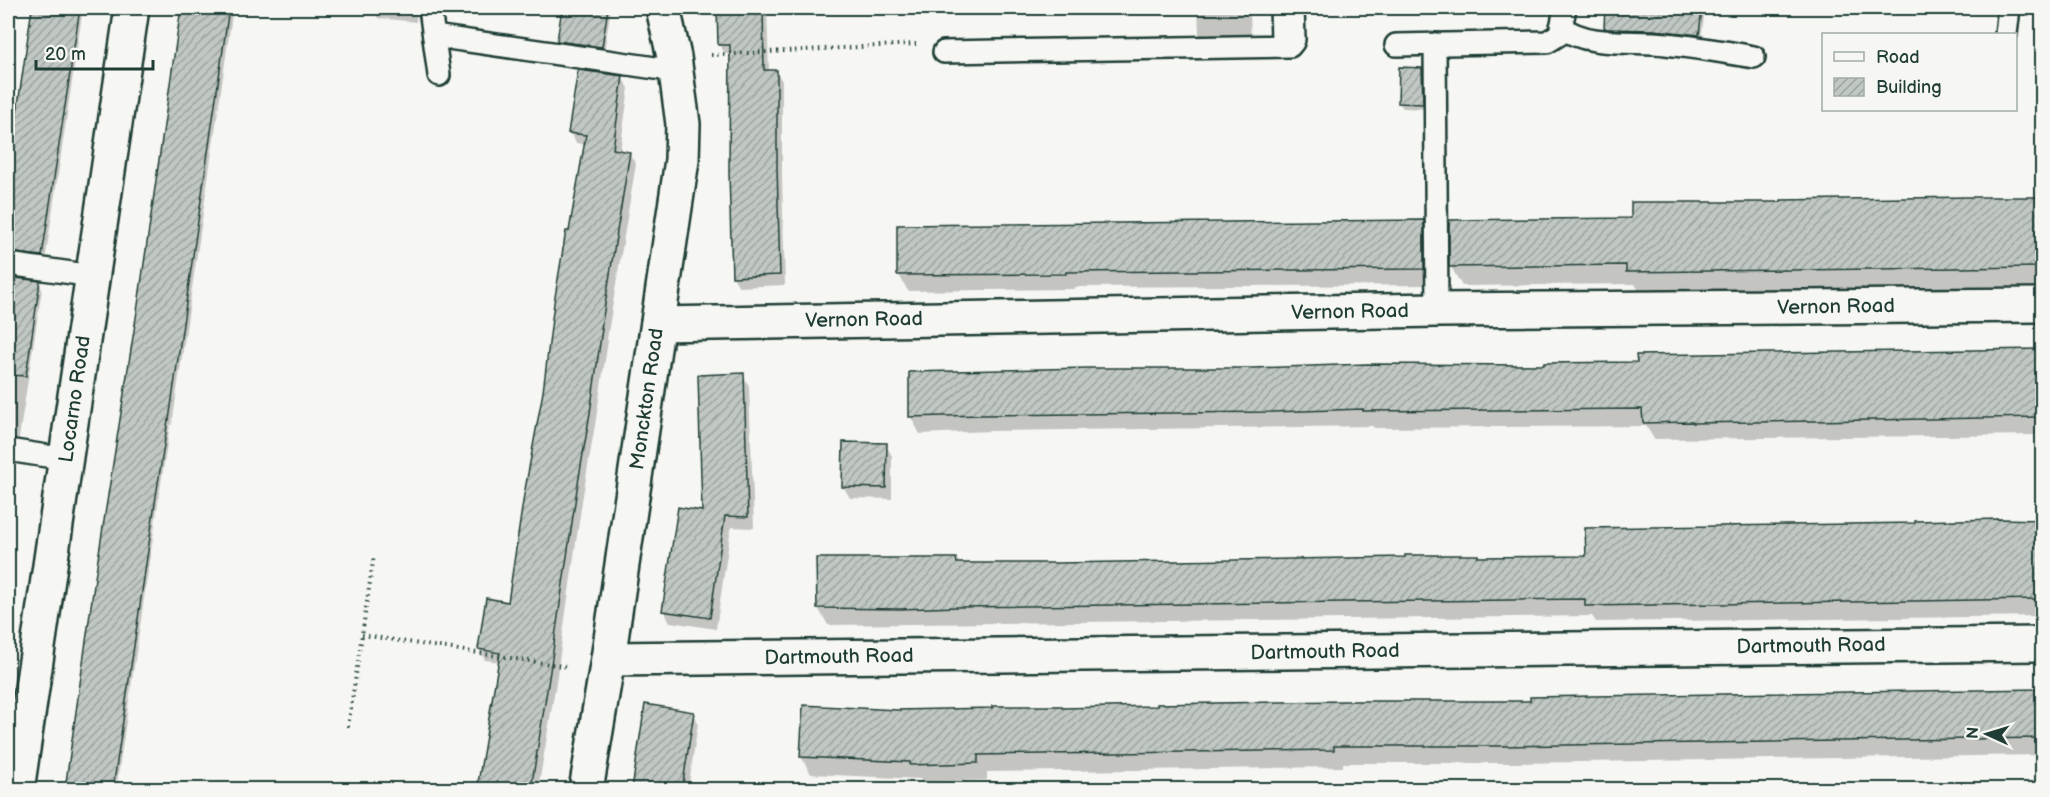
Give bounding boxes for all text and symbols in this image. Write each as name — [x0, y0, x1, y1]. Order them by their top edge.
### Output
scale bar — [36, 33, 153, 71]
legend — [1822, 33, 2017, 111]
text: 20 m — [45, 44, 86, 65]
text: Road — [1876, 47, 1920, 68]
text: Building — [1876, 77, 1942, 98]
street label: Vernon Road — [1777, 294, 1895, 320]
street label: Vernon Road — [1291, 299, 1409, 325]
street label: Vernon Road — [805, 307, 923, 333]
street label: Monckton Road — [625, 327, 669, 471]
street label: Locarno Road — [54, 334, 96, 464]
street label: Dartmouth Road — [1736, 633, 1886, 659]
street label: Dartmouth Road — [1250, 639, 1400, 665]
street label: Dartmouth Road — [764, 644, 914, 670]
north arrow — [1957, 704, 2017, 764]
text: N — [1964, 726, 1983, 740]

